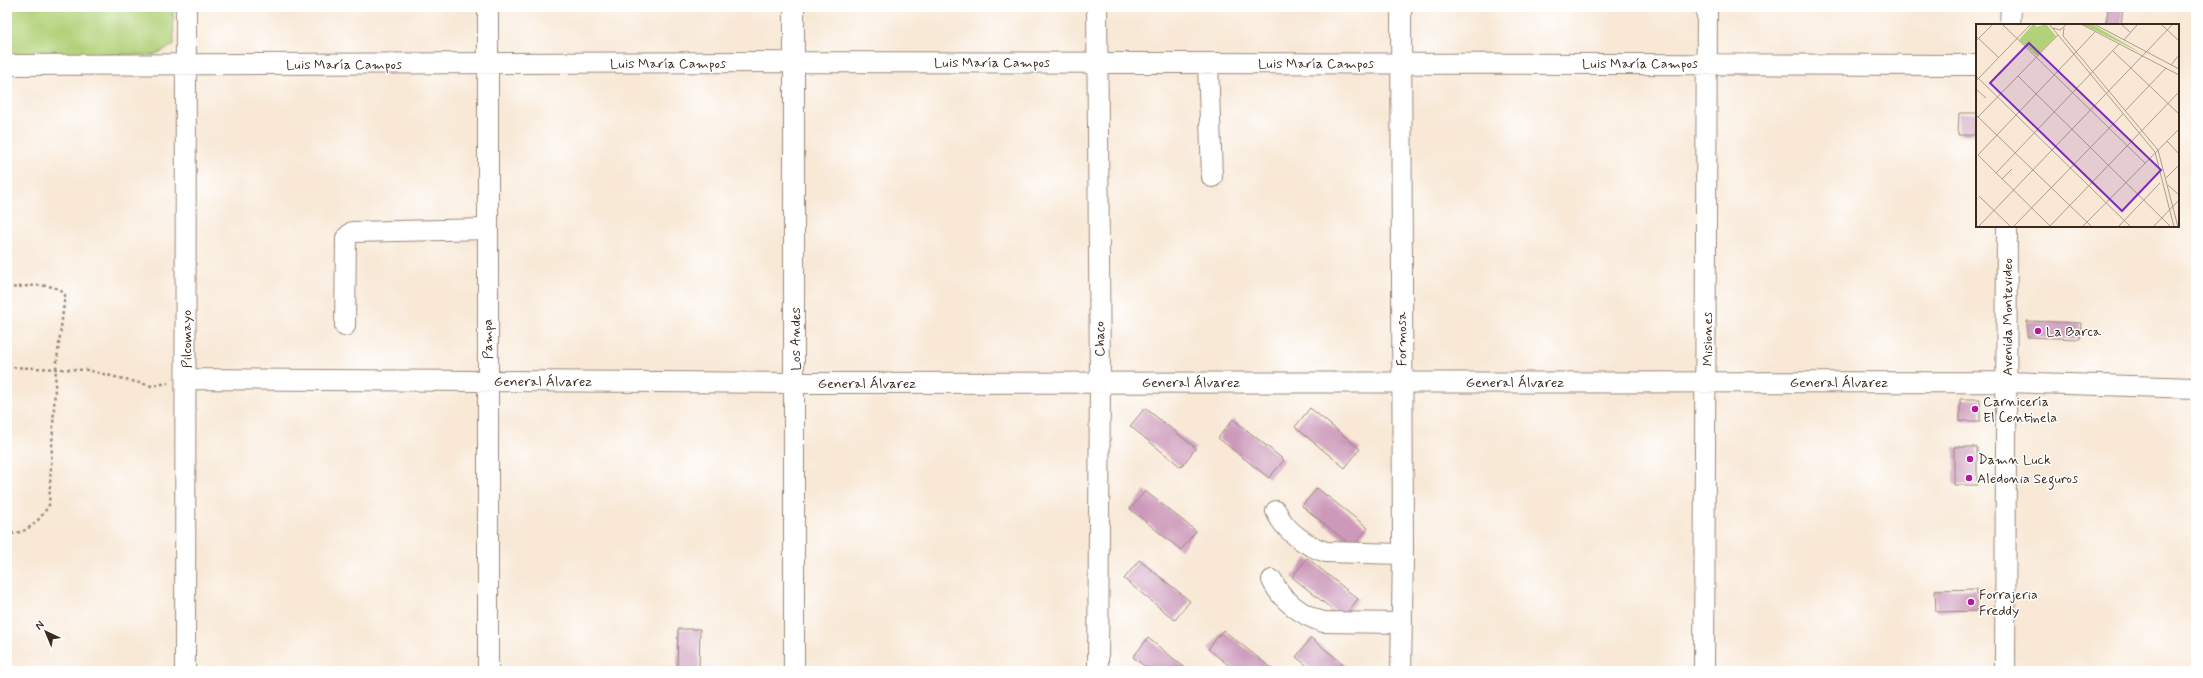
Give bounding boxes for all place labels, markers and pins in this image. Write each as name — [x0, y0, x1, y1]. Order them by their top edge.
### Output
place label: La Barca — [2046, 323, 2102, 341]
marker: La Barca — [2033, 326, 2043, 336]
place label: Carnicería El Centinela — [1983, 393, 2057, 427]
marker: Carnicería El Centinela — [1970, 404, 1980, 414]
place label: Damn Luck — [1978, 451, 2051, 469]
marker: Damn Luck — [1965, 454, 1975, 464]
place label: Aledonia Seguros — [1977, 470, 2078, 490]
marker: Aledonia Seguros — [1964, 473, 1974, 483]
place label: Forrajeria Freddy — [1979, 586, 2038, 620]
marker: Forrajeria Freddy — [1966, 597, 1976, 607]

